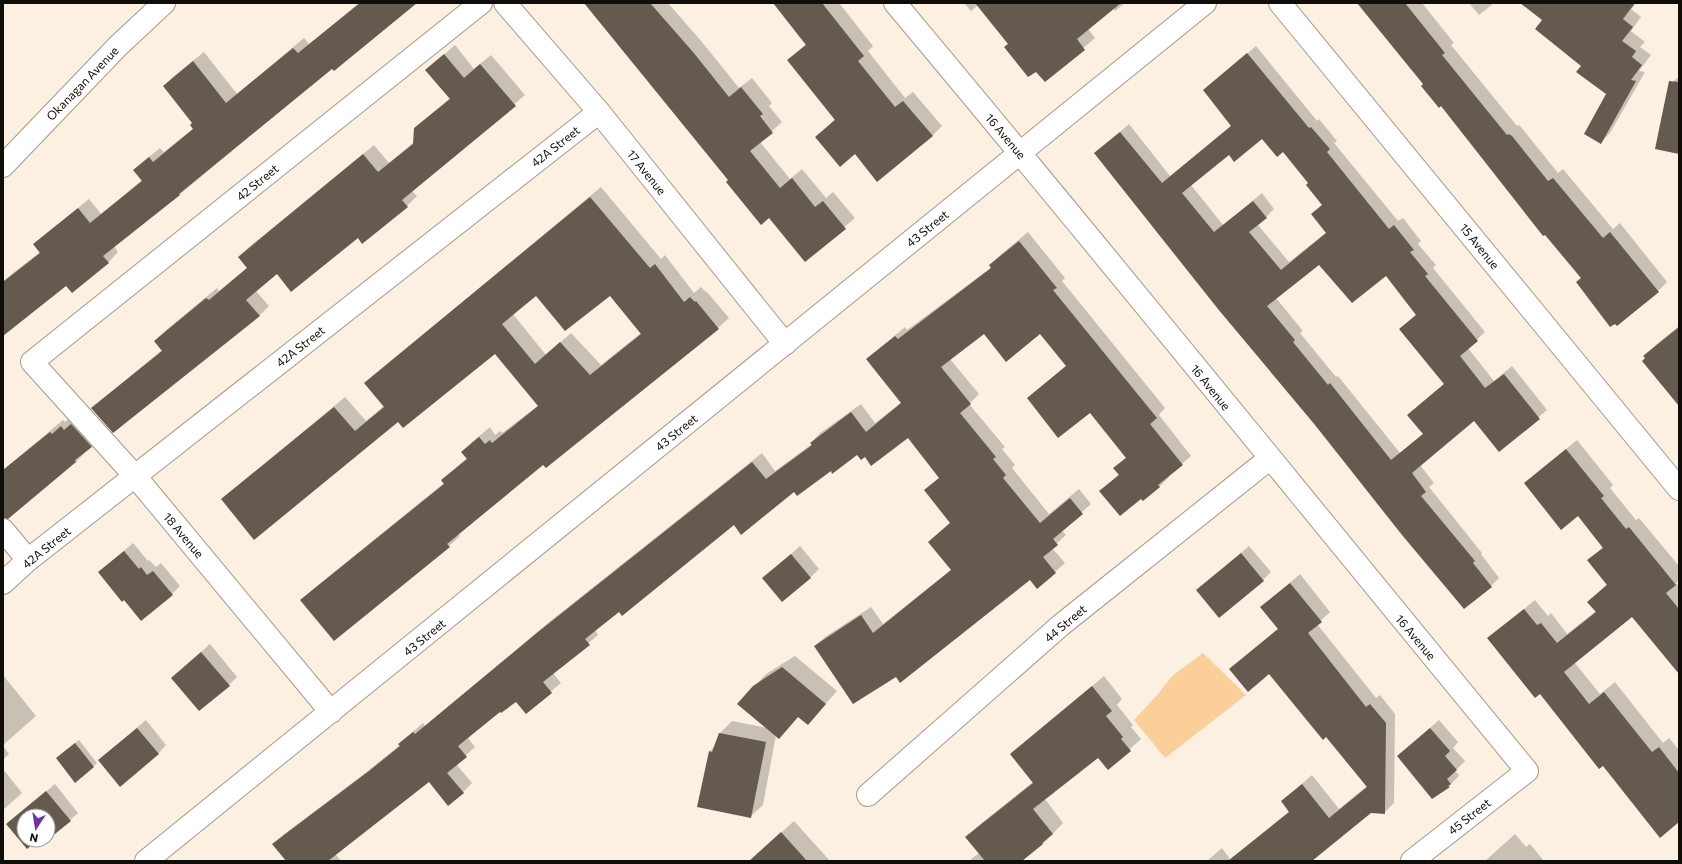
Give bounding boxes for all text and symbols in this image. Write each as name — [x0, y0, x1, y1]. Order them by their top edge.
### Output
street label: Okanagan Avenue — [43, 43, 121, 123]
street label: 16 Avenue — [983, 111, 1029, 161]
street label: 42A Street — [528, 123, 582, 169]
street label: 17 Avenue — [625, 147, 669, 197]
street label: 42 Street — [233, 161, 281, 203]
street label: 43 Street — [903, 207, 951, 249]
street label: 15 Avenue — [1457, 220, 1503, 272]
street label: 42A Street — [273, 323, 327, 369]
street label: 16 Avenue — [1188, 361, 1234, 413]
street label: 43 Street — [652, 411, 700, 453]
street label: 18 Avenue — [161, 510, 207, 560]
street label: 42A Street — [19, 523, 73, 571]
street label: 44 Street — [1041, 601, 1089, 645]
street label: 16 Avenue — [1393, 612, 1439, 662]
street label: 43 Street — [400, 616, 448, 658]
street label: 45 Street — [1445, 795, 1493, 837]
north arrow — [16, 808, 56, 848]
text: N — [28, 831, 39, 845]

